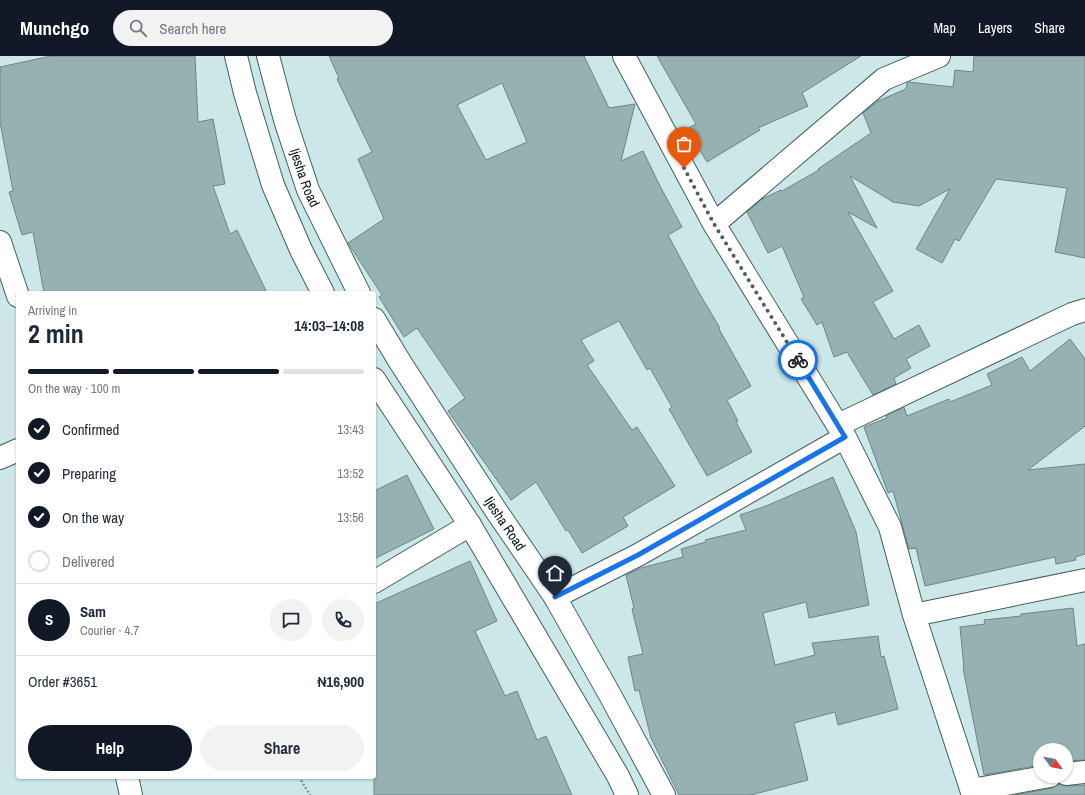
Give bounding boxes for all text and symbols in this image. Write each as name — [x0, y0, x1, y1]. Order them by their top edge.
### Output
search box — [113, 10, 393, 46]
text: Munchgo — [20, 15, 89, 41]
icon: search — [127, 17, 149, 39]
text: Search here — [159, 18, 226, 39]
text: Map — [934, 19, 956, 37]
text: Layers — [978, 19, 1012, 37]
text: Share — [1034, 19, 1065, 37]
pin — [667, 127, 701, 168]
icon: bag — [673, 133, 695, 155]
street label: Ijesha Road — [286, 146, 324, 210]
text: Arriving in — [28, 302, 77, 319]
text: 14:03–14:08 — [294, 315, 364, 336]
text: 2 min — [28, 316, 84, 351]
courier — [778, 340, 818, 380]
icon: bike — [787, 349, 809, 371]
text: On the way · 100 m — [28, 380, 120, 397]
icon: check — [28, 418, 50, 440]
text: Confirmed — [62, 419, 119, 440]
text: 13:43 — [337, 421, 364, 438]
icon: check — [28, 462, 50, 484]
text: Preparing — [62, 463, 116, 484]
text: 13:52 — [337, 465, 364, 482]
street label: Ijesha Road — [480, 493, 530, 554]
icon: check — [28, 506, 50, 528]
text: On the way — [62, 507, 124, 528]
text: 13:56 — [337, 509, 364, 526]
text: Delivered — [62, 551, 115, 572]
pin — [538, 556, 572, 597]
icon: home — [544, 562, 566, 584]
button: chat — [270, 599, 312, 641]
button: phone — [322, 599, 364, 641]
text: Sam — [80, 601, 106, 622]
text: S — [45, 609, 53, 630]
text: Courier · 4.7 — [80, 622, 139, 639]
text: Order #3651 — [28, 671, 97, 692]
text: ₦16,900 — [317, 671, 364, 692]
button: Help — [28, 725, 192, 771]
button: Share — [200, 725, 364, 771]
north arrow — [1033, 743, 1073, 783]
map controls — [1033, 743, 1073, 783]

